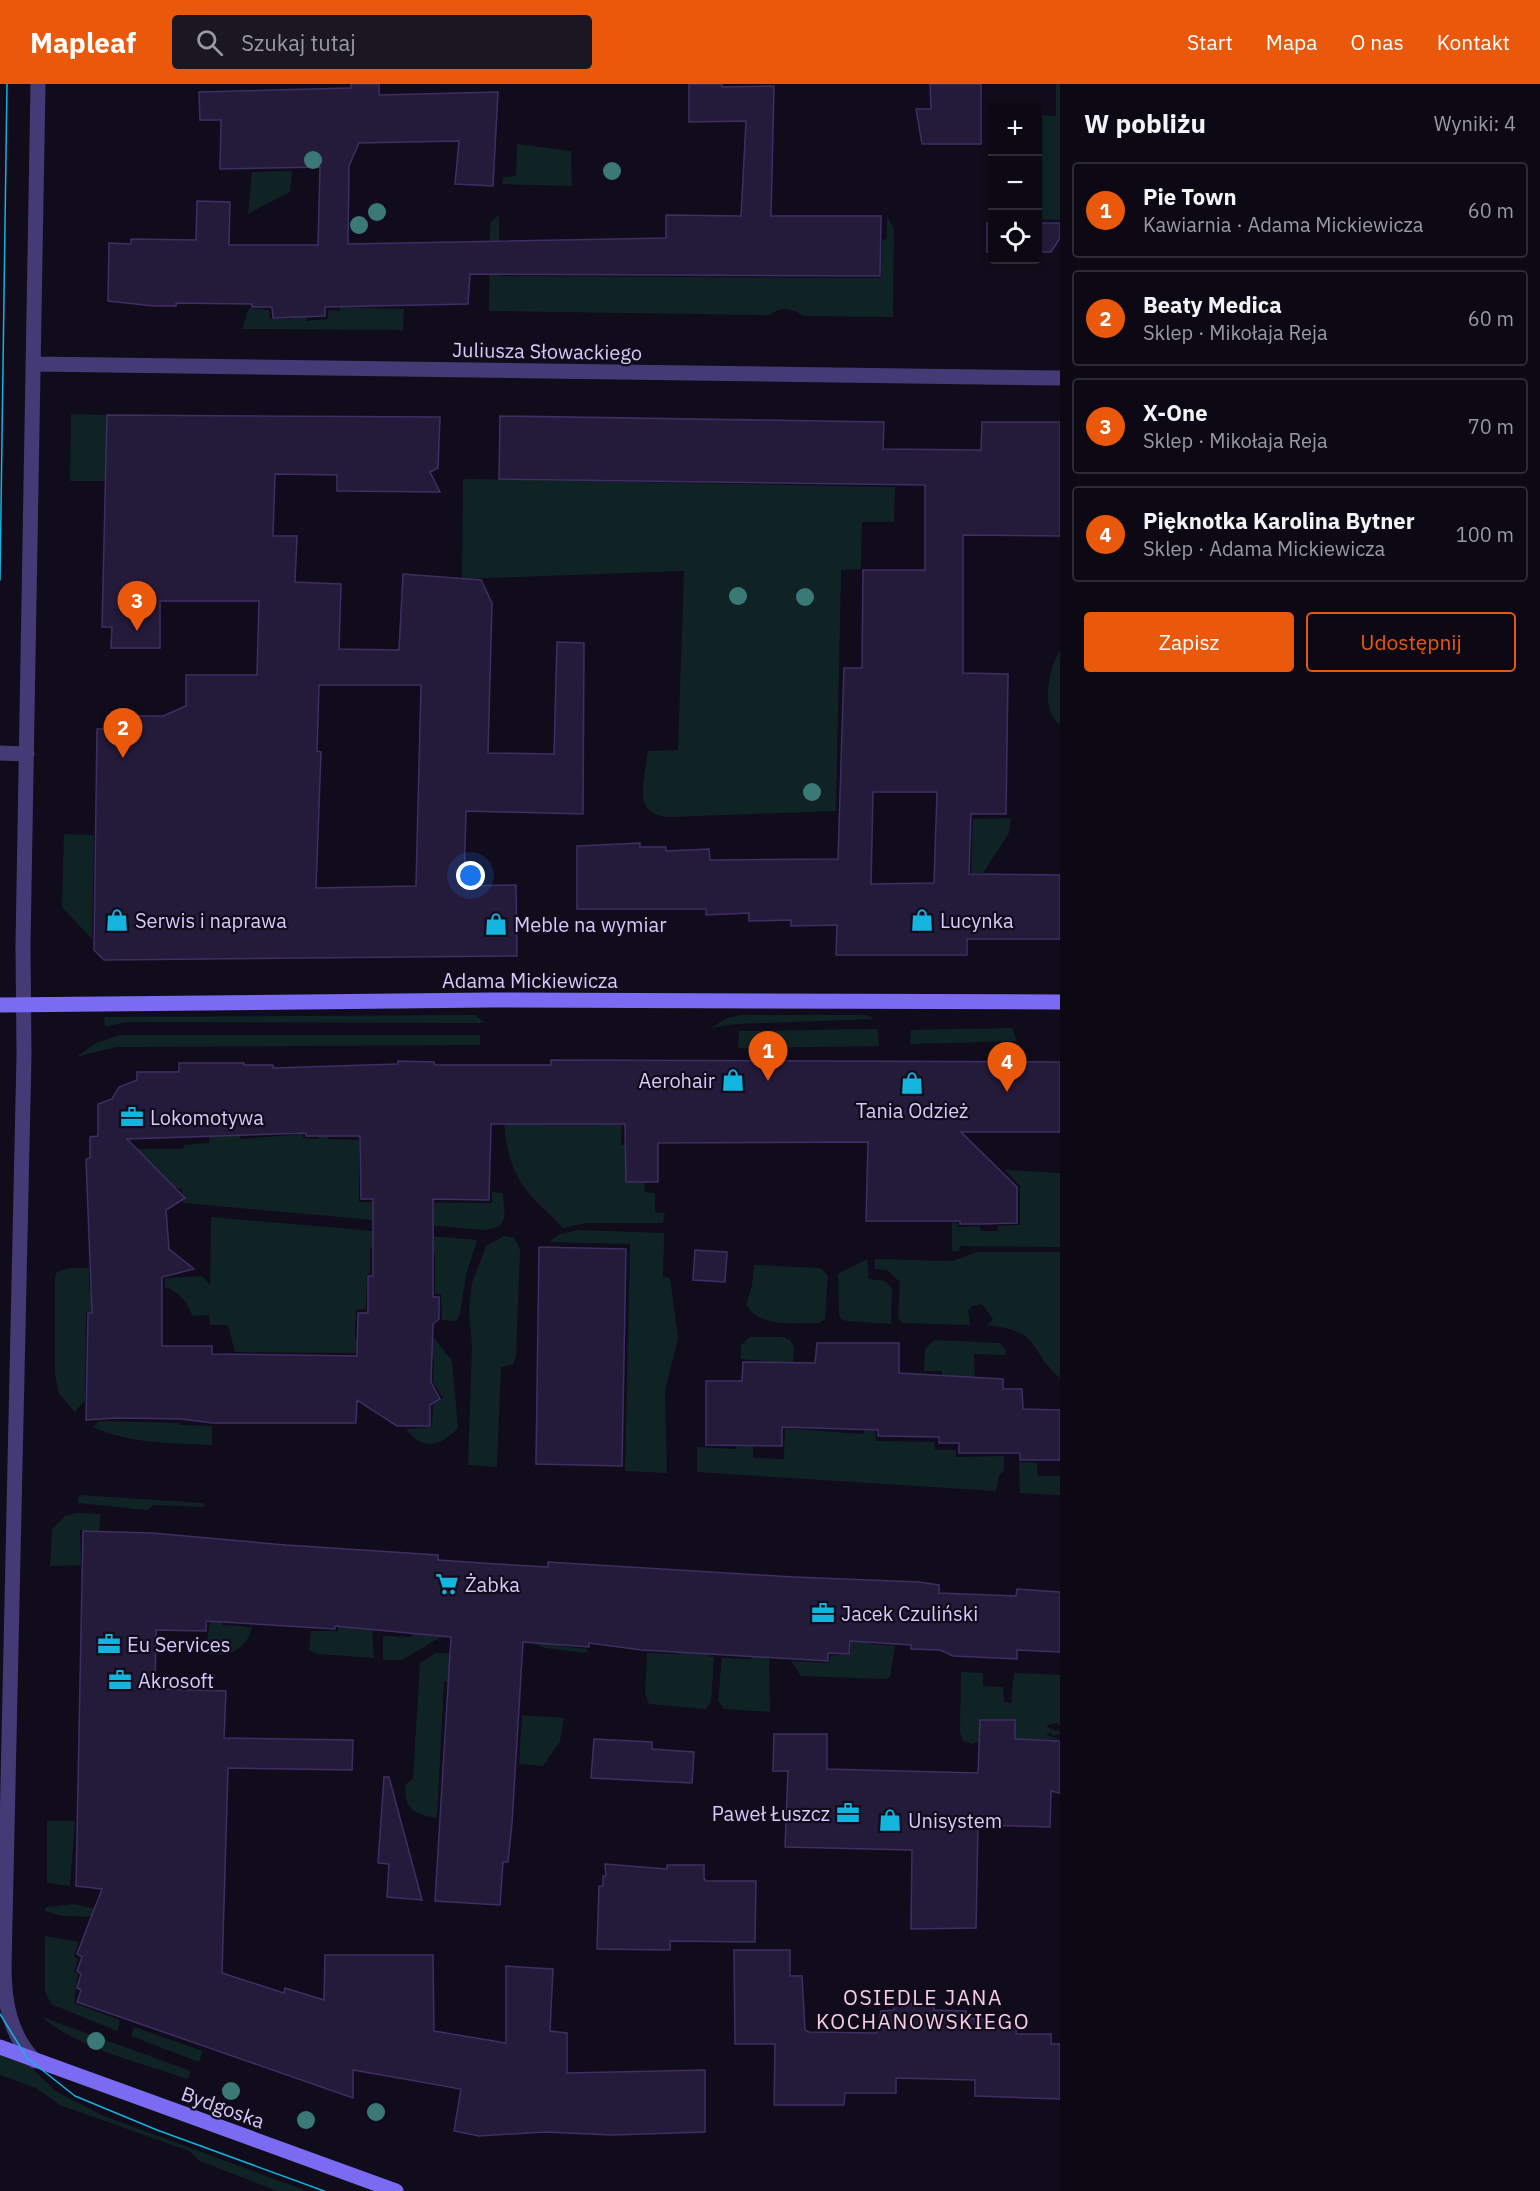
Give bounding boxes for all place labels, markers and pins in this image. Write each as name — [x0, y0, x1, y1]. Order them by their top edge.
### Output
pin: 3 — [118, 582, 156, 631]
pin: 2 — [104, 708, 142, 758]
shop icon: Serwis i naprawa — [104, 907, 130, 933]
place label: Serwis i naprawa — [135, 907, 287, 934]
shop icon: Lucynka — [909, 907, 935, 933]
place label: Lucynka — [940, 907, 1014, 934]
shop icon: Meble na wymiar — [483, 911, 509, 937]
place label: Meble na wymiar — [514, 911, 667, 938]
pin: 1 — [748, 1032, 788, 1081]
pin: 4 — [988, 1042, 1026, 1092]
place label: Aerohair — [638, 1067, 715, 1094]
shop icon: Aerohair — [720, 1067, 746, 1093]
shop icon: Tania Odzież — [899, 1070, 925, 1096]
place label: Tania Odzież — [856, 1097, 968, 1124]
office icon: Lokomotywa — [119, 1104, 145, 1130]
place label: Lokomotywa — [150, 1104, 264, 1131]
supermarket icon: Żabka — [434, 1571, 460, 1597]
place label: Żabka — [465, 1571, 520, 1598]
office icon: Jacek Czuliński — [810, 1600, 836, 1626]
place label: Jacek Czuliński — [841, 1600, 978, 1627]
office icon: Eu Services — [96, 1631, 122, 1657]
place label: Eu Services — [127, 1631, 230, 1658]
office icon: Akrosoft — [107, 1667, 133, 1693]
place label: Akrosoft — [138, 1667, 214, 1694]
place label: Paweł Łuszcz — [712, 1800, 830, 1827]
office icon: Paweł Łuszcz — [835, 1800, 861, 1826]
shop icon: Unisystem — [877, 1807, 903, 1833]
place label: Unisystem — [908, 1807, 1002, 1834]

